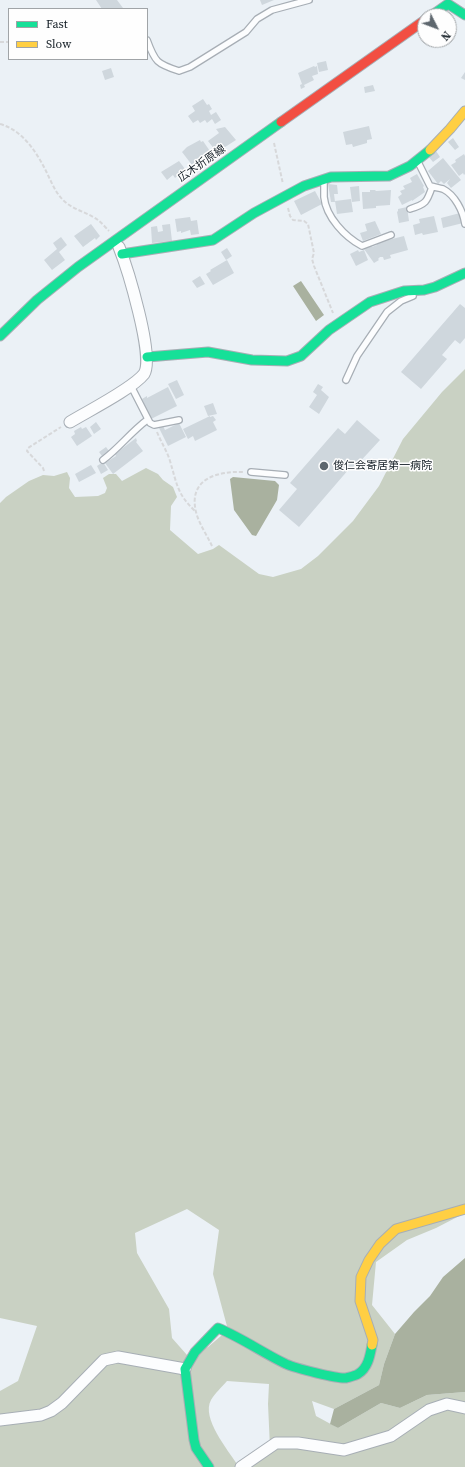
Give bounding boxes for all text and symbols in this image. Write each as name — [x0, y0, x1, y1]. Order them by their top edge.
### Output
legend — [8, 8, 148, 60]
north arrow — [417, 8, 457, 48]
text: Fast — [46, 16, 68, 32]
text: N — [437, 28, 454, 44]
text: Slow — [46, 36, 71, 52]
street label: 広木折原線 — [176, 143, 228, 185]
place label: 俊仁会寄居第一病院 — [333, 459, 432, 473]
marker: 俊仁会寄居第一病院 — [318, 460, 330, 472]

